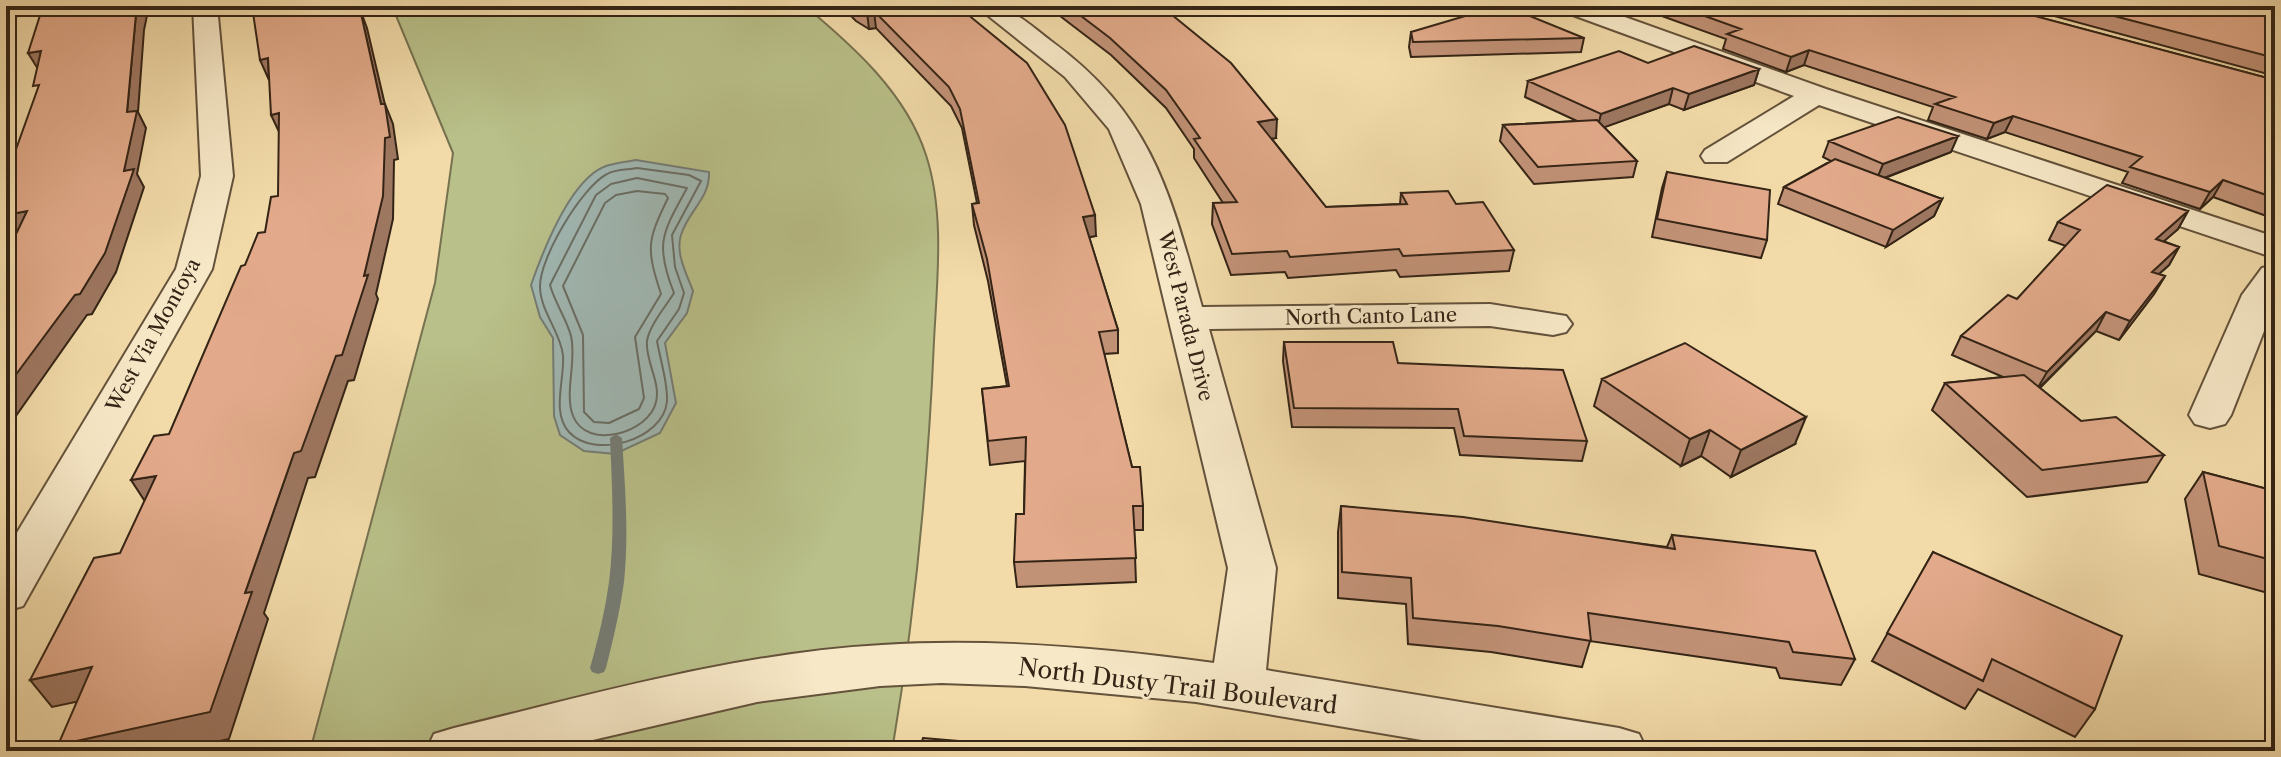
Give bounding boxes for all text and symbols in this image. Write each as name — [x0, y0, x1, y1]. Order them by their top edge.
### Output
street label: West Parada Drive — [1153, 227, 1219, 404]
street label: West Via Montoya — [100, 253, 205, 417]
street label: North Canto Lane — [1285, 302, 1457, 330]
street label: North Dusty Trail Boulevard — [1017, 652, 1339, 720]

